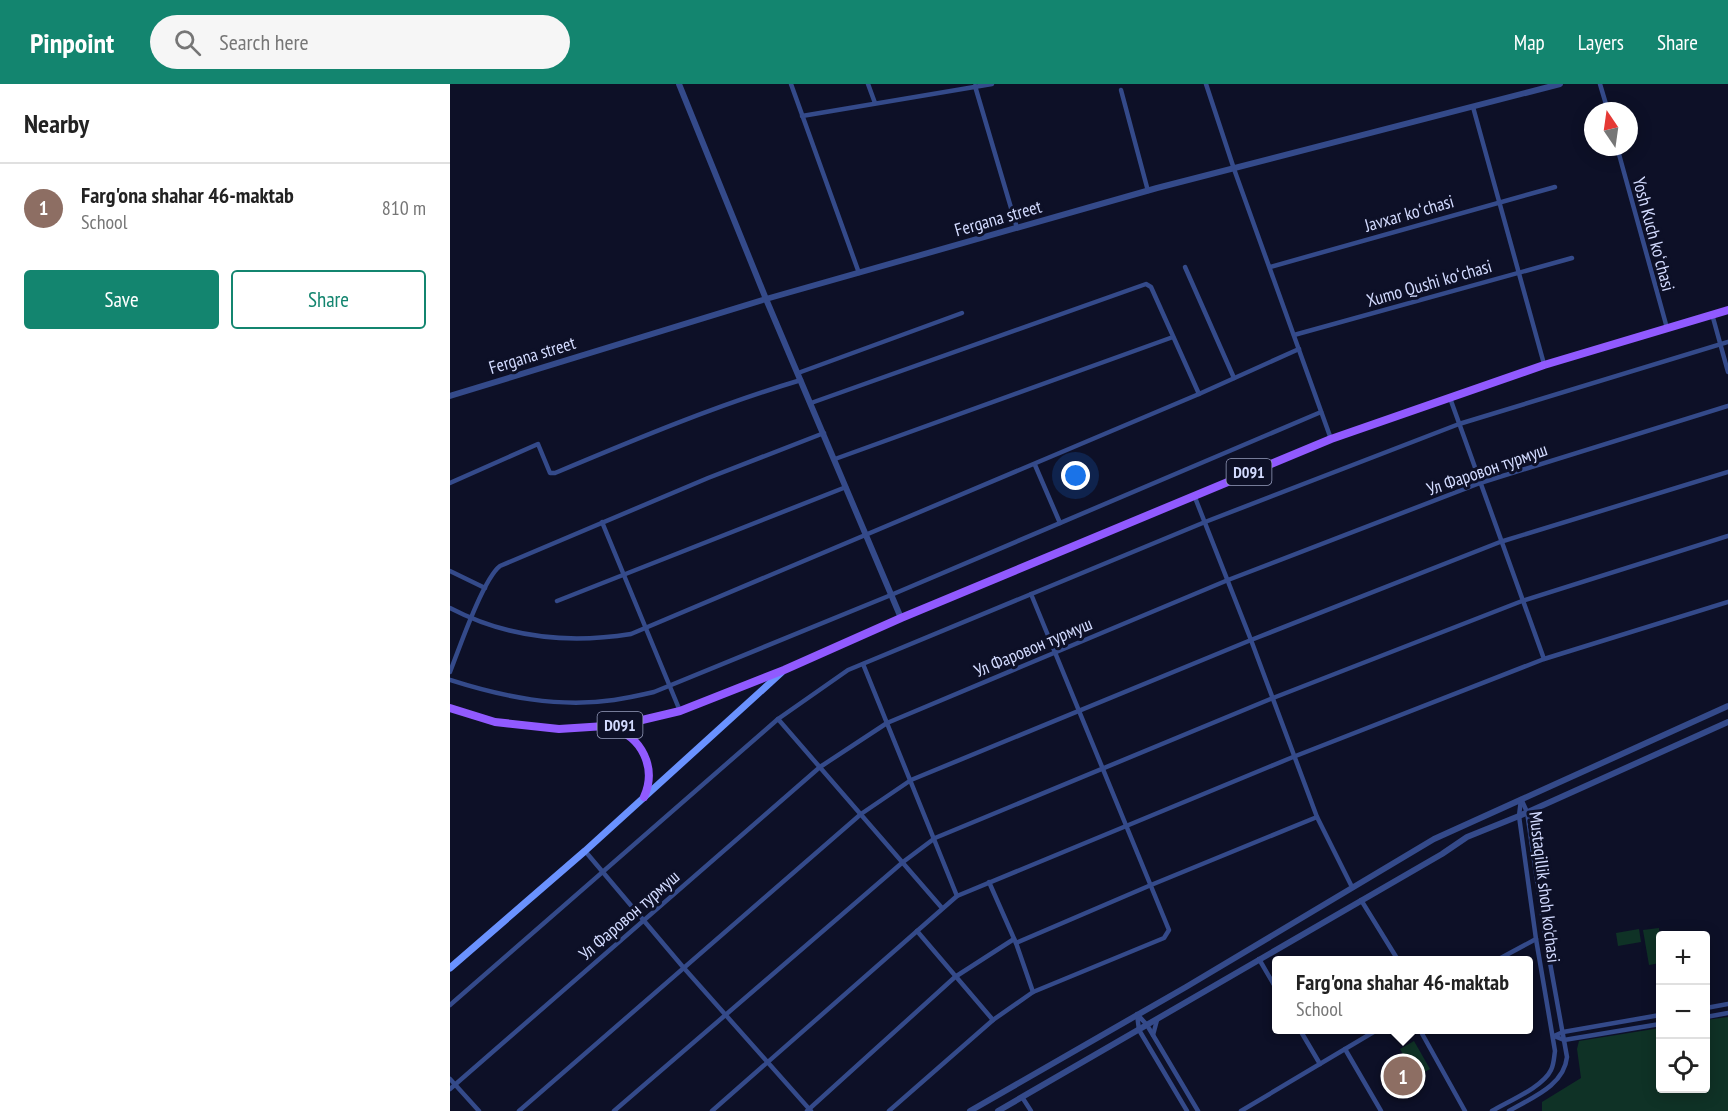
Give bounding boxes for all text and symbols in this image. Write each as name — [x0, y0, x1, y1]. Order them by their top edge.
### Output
search box — [150, 15, 570, 69]
text: Pinpoint — [30, 24, 114, 61]
icon: search — [171, 26, 204, 59]
text: Search here — [219, 28, 309, 56]
text: Map — [1514, 29, 1545, 56]
text: Layers — [1578, 29, 1624, 56]
text: Share — [1657, 29, 1698, 56]
north arrow — [1584, 102, 1638, 156]
text: Nearby — [24, 107, 89, 140]
street label: Yosh Kuch koʻchasi — [1628, 174, 1680, 294]
text: Farg'ona shahar 46-maktab — [81, 181, 294, 209]
street label: Javxar koʻchasi — [1361, 189, 1456, 237]
text: 1 — [39, 195, 48, 221]
text: 810 m — [382, 195, 426, 221]
street label: Fergana street — [952, 195, 1044, 241]
text: School — [81, 209, 127, 235]
street label: Xumo Qushi koʻchasi — [1364, 254, 1494, 312]
button: Save — [24, 270, 219, 329]
button: Share — [231, 270, 426, 329]
street label: Fergana street — [486, 331, 578, 379]
street label: Ул Фаровон турмуш — [1424, 438, 1550, 500]
road number: D091 — [1226, 459, 1272, 485]
your location — [1061, 461, 1090, 490]
street label: Ул Фаровон турмуш — [971, 612, 1095, 682]
road number: D091 — [598, 712, 642, 738]
street label: Mustaqillik shoh ko'chasi — [1524, 810, 1566, 964]
street label: Ул Фаровон турмуш — [574, 865, 684, 965]
map controls — [1656, 931, 1710, 1093]
button: + — [1656, 931, 1710, 985]
popup — [1272, 956, 1533, 1034]
text: Farg'ona shahar 46-maktab — [1296, 968, 1509, 996]
button: − — [1656, 985, 1710, 1039]
text: School — [1296, 996, 1343, 1022]
button: locate — [1656, 1039, 1710, 1093]
pin: 1 — [1384, 1054, 1422, 1098]

